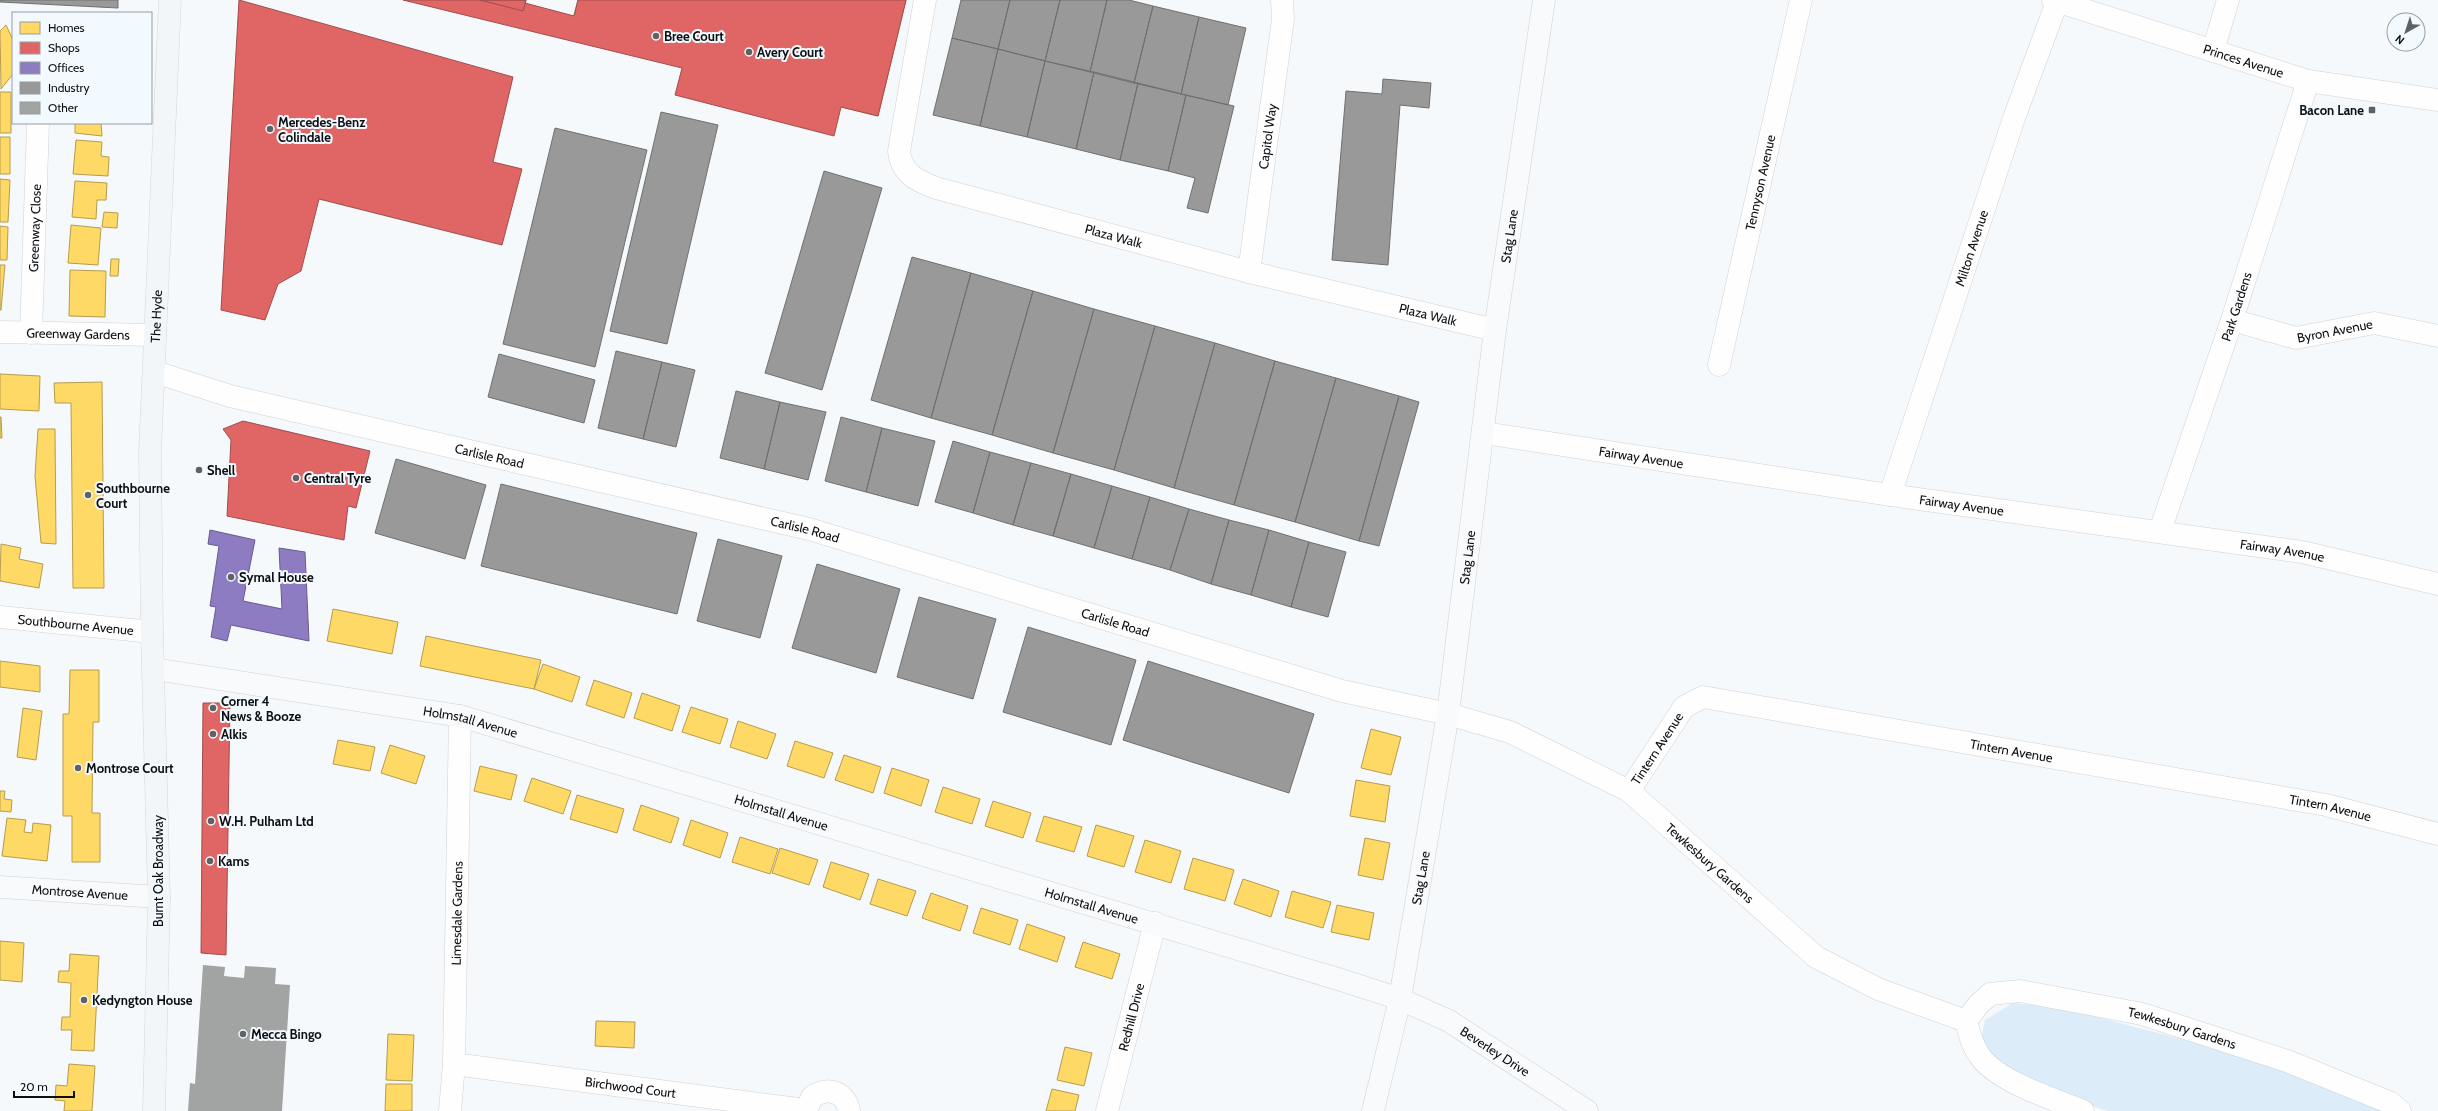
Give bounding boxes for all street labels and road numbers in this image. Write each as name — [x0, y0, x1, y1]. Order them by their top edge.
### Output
street label: Princes Avenue — [2201, 40, 2286, 81]
street label: Capitol Way — [1255, 102, 1280, 170]
street label: Tennyson Avenue — [1742, 133, 1779, 232]
street label: Greenway Close — [25, 183, 44, 272]
street label: Stag Lane — [1497, 208, 1521, 264]
street label: Milton Avenue — [1951, 208, 1991, 288]
street label: Plaza Walk — [1083, 220, 1144, 251]
street label: Park Gardens — [2217, 269, 2255, 343]
street label: The Hyde — [147, 289, 165, 343]
street label: Plaza Walk — [1397, 300, 1459, 329]
street label: Byron Avenue — [2296, 315, 2374, 346]
street label: Greenway Gardens — [26, 325, 130, 343]
street label: Carlisle Road — [453, 440, 526, 471]
street label: Fairway Avenue — [1598, 443, 1685, 471]
street label: Fairway Avenue — [1918, 491, 2005, 519]
street label: Carlisle Road — [769, 512, 841, 546]
street label: Stag Lane — [1456, 529, 1478, 585]
street label: Fairway Avenue — [2239, 536, 2327, 565]
street label: Carlisle Road — [1079, 604, 1151, 640]
street label: Southbourne Avenue — [17, 611, 135, 638]
street label: Holmstall Avenue — [422, 702, 520, 741]
street label: Tintern Avenue — [1627, 709, 1687, 788]
street label: Tintern Avenue — [1969, 735, 2054, 766]
street label: Holmstall Avenue — [733, 791, 830, 834]
street label: Tintern Avenue — [2288, 791, 2373, 824]
street label: Burnt Oak Broadway — [150, 815, 166, 927]
street label: Tewkesbury Gardens — [1662, 819, 1758, 907]
street label: Stag Lane — [1408, 850, 1433, 906]
street label: Limesdale Gardens — [448, 860, 466, 965]
street label: Montrose Avenue — [31, 881, 129, 903]
street label: Holmstall Avenue — [1043, 884, 1141, 927]
street label: Redhill Drive — [1115, 981, 1147, 1053]
street label: Tewkesbury Gardens — [2127, 1004, 2239, 1052]
street label: Beverley Drive — [1457, 1023, 1533, 1080]
street label: Birchwood Court — [584, 1073, 677, 1101]

